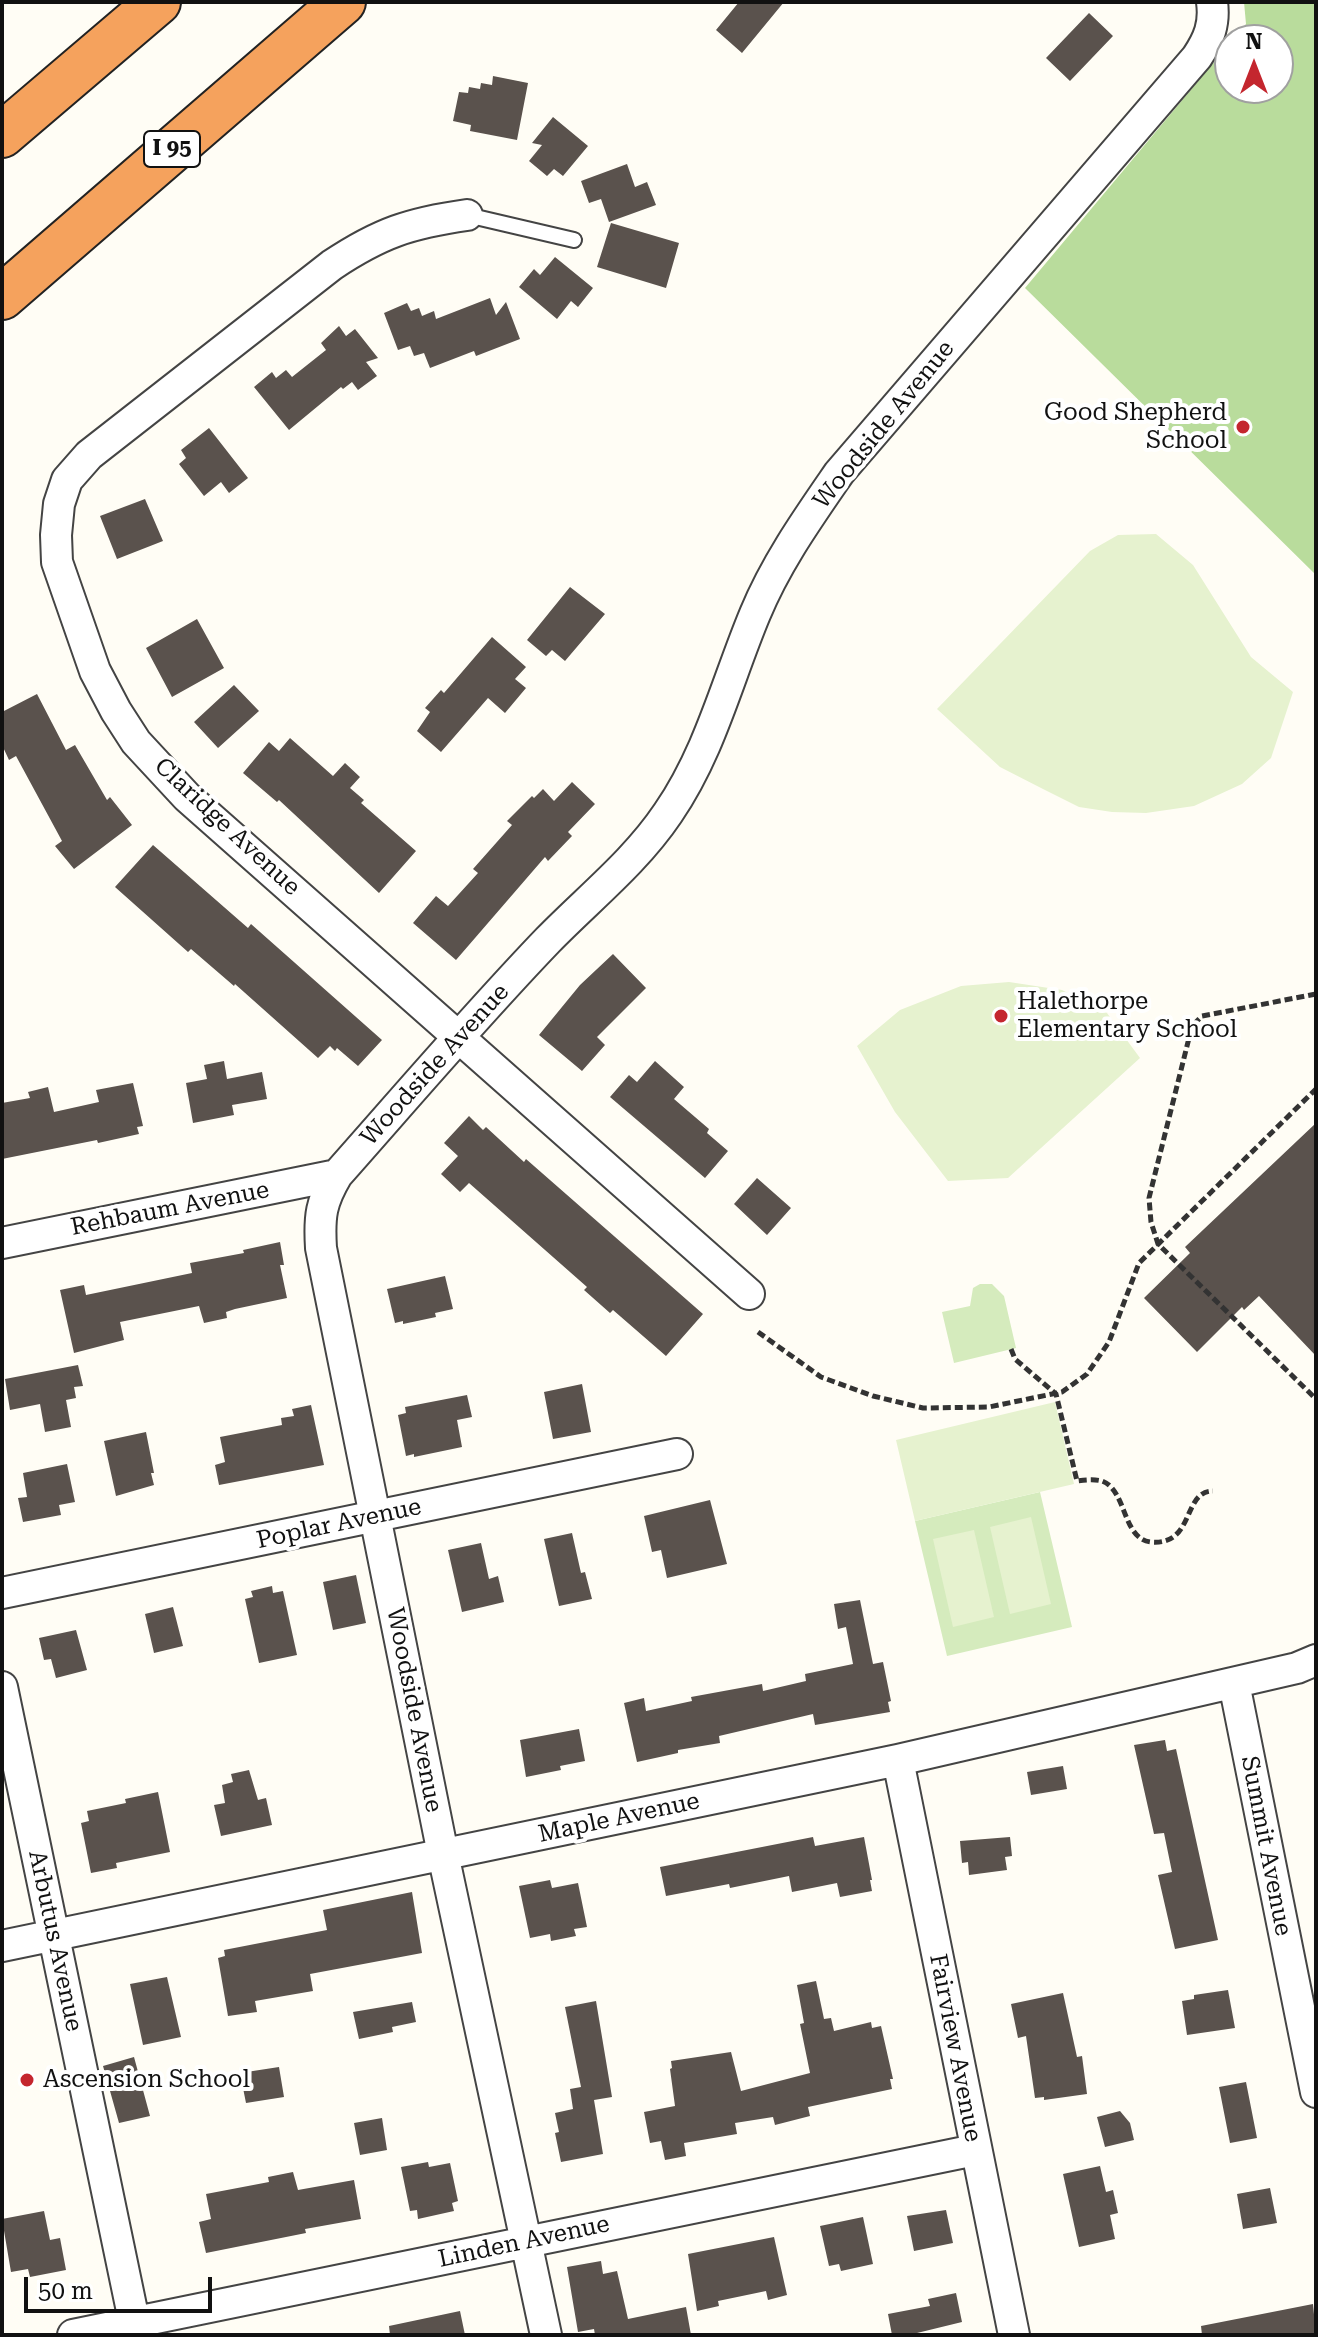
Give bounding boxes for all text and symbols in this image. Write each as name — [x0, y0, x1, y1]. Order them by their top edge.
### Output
north arrow — [1214, 24, 1294, 104]
text: N — [1246, 29, 1262, 54]
road number: I 95 — [144, 131, 200, 167]
street label: Woodside Avenue — [807, 335, 961, 515]
place label: Good Shepherd School — [1044, 399, 1227, 455]
marker: Good Shepherd School — [1234, 418, 1252, 436]
street label: Claridge Avenue — [148, 752, 306, 902]
street label: Woodside Avenue — [355, 978, 515, 1152]
place label: Halethorpe Elementary School — [1017, 988, 1237, 1044]
marker: Halethorpe Elementary School — [992, 1007, 1010, 1025]
street label: Rehbaum Avenue — [68, 1176, 272, 1242]
street label: Poplar Avenue — [254, 1492, 424, 1556]
street label: Woodside Avenue — [380, 1605, 448, 1815]
street label: Summit Avenue — [1234, 1754, 1298, 1938]
street label: Maple Avenue — [536, 1787, 702, 1849]
street label: Arbutus Avenue — [22, 1848, 88, 2034]
street label: Fairview Avenue — [923, 1952, 987, 2144]
place label: Ascension School — [43, 2066, 250, 2094]
marker: Ascension School — [18, 2071, 36, 2089]
street label: Linden Avenue — [436, 2210, 612, 2274]
scale bar — [28, 2261, 216, 2311]
text: 50 m — [38, 2277, 93, 2305]

